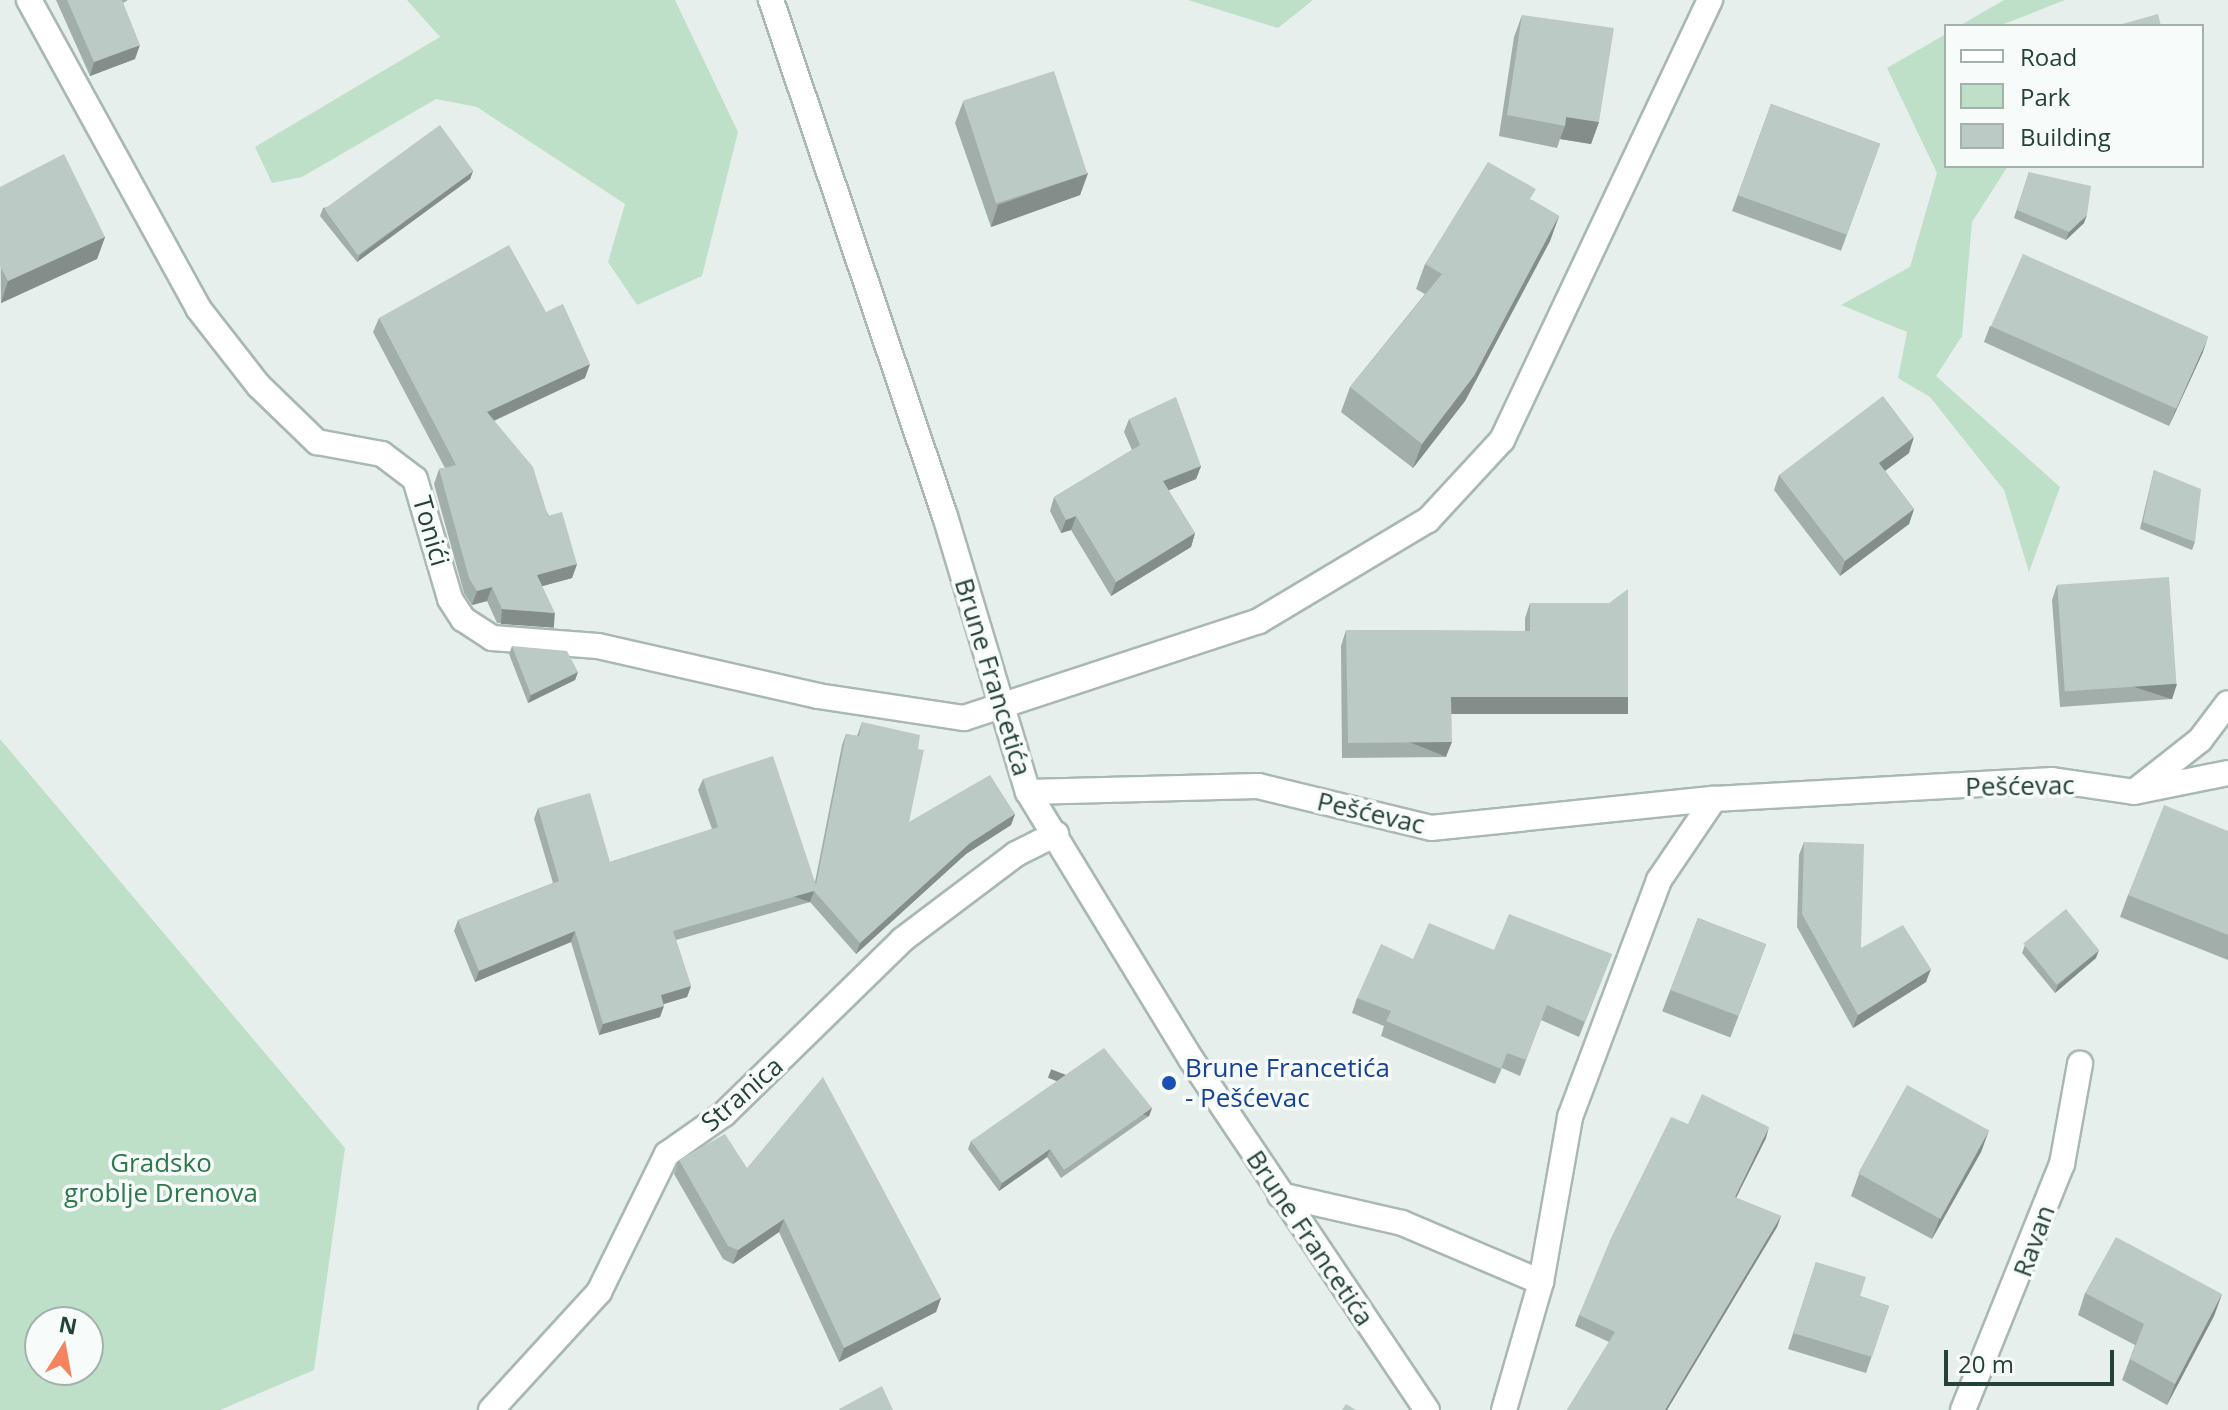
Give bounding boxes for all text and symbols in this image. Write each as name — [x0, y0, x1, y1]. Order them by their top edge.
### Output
legend — [1944, 24, 2204, 168]
text: Road — [2020, 40, 2077, 73]
text: Park — [2020, 80, 2070, 113]
text: Building — [2020, 120, 2111, 153]
street label: Tonići — [406, 492, 456, 570]
street label: Brune Francetića — [948, 574, 1038, 780]
street label: Pešćevac — [1965, 769, 2075, 803]
street label: Pešćevac — [1314, 785, 1428, 841]
street label: Stranica — [695, 1050, 789, 1138]
place label: Brune Francetića - Pešćevac — [1185, 1052, 1390, 1114]
marker: Brune Francetića - Pešćevac — [1160, 1074, 1178, 1092]
street label: Brune Francetića — [1240, 1144, 1380, 1332]
park label: Gradsko groblje Drenova — [64, 1147, 258, 1208]
street label: Ravan — [2007, 1201, 2061, 1281]
north arrow — [24, 1306, 104, 1386]
text: N — [57, 1308, 80, 1341]
scale bar — [1948, 1334, 2118, 1384]
text: 20 m — [1958, 1347, 2014, 1380]

